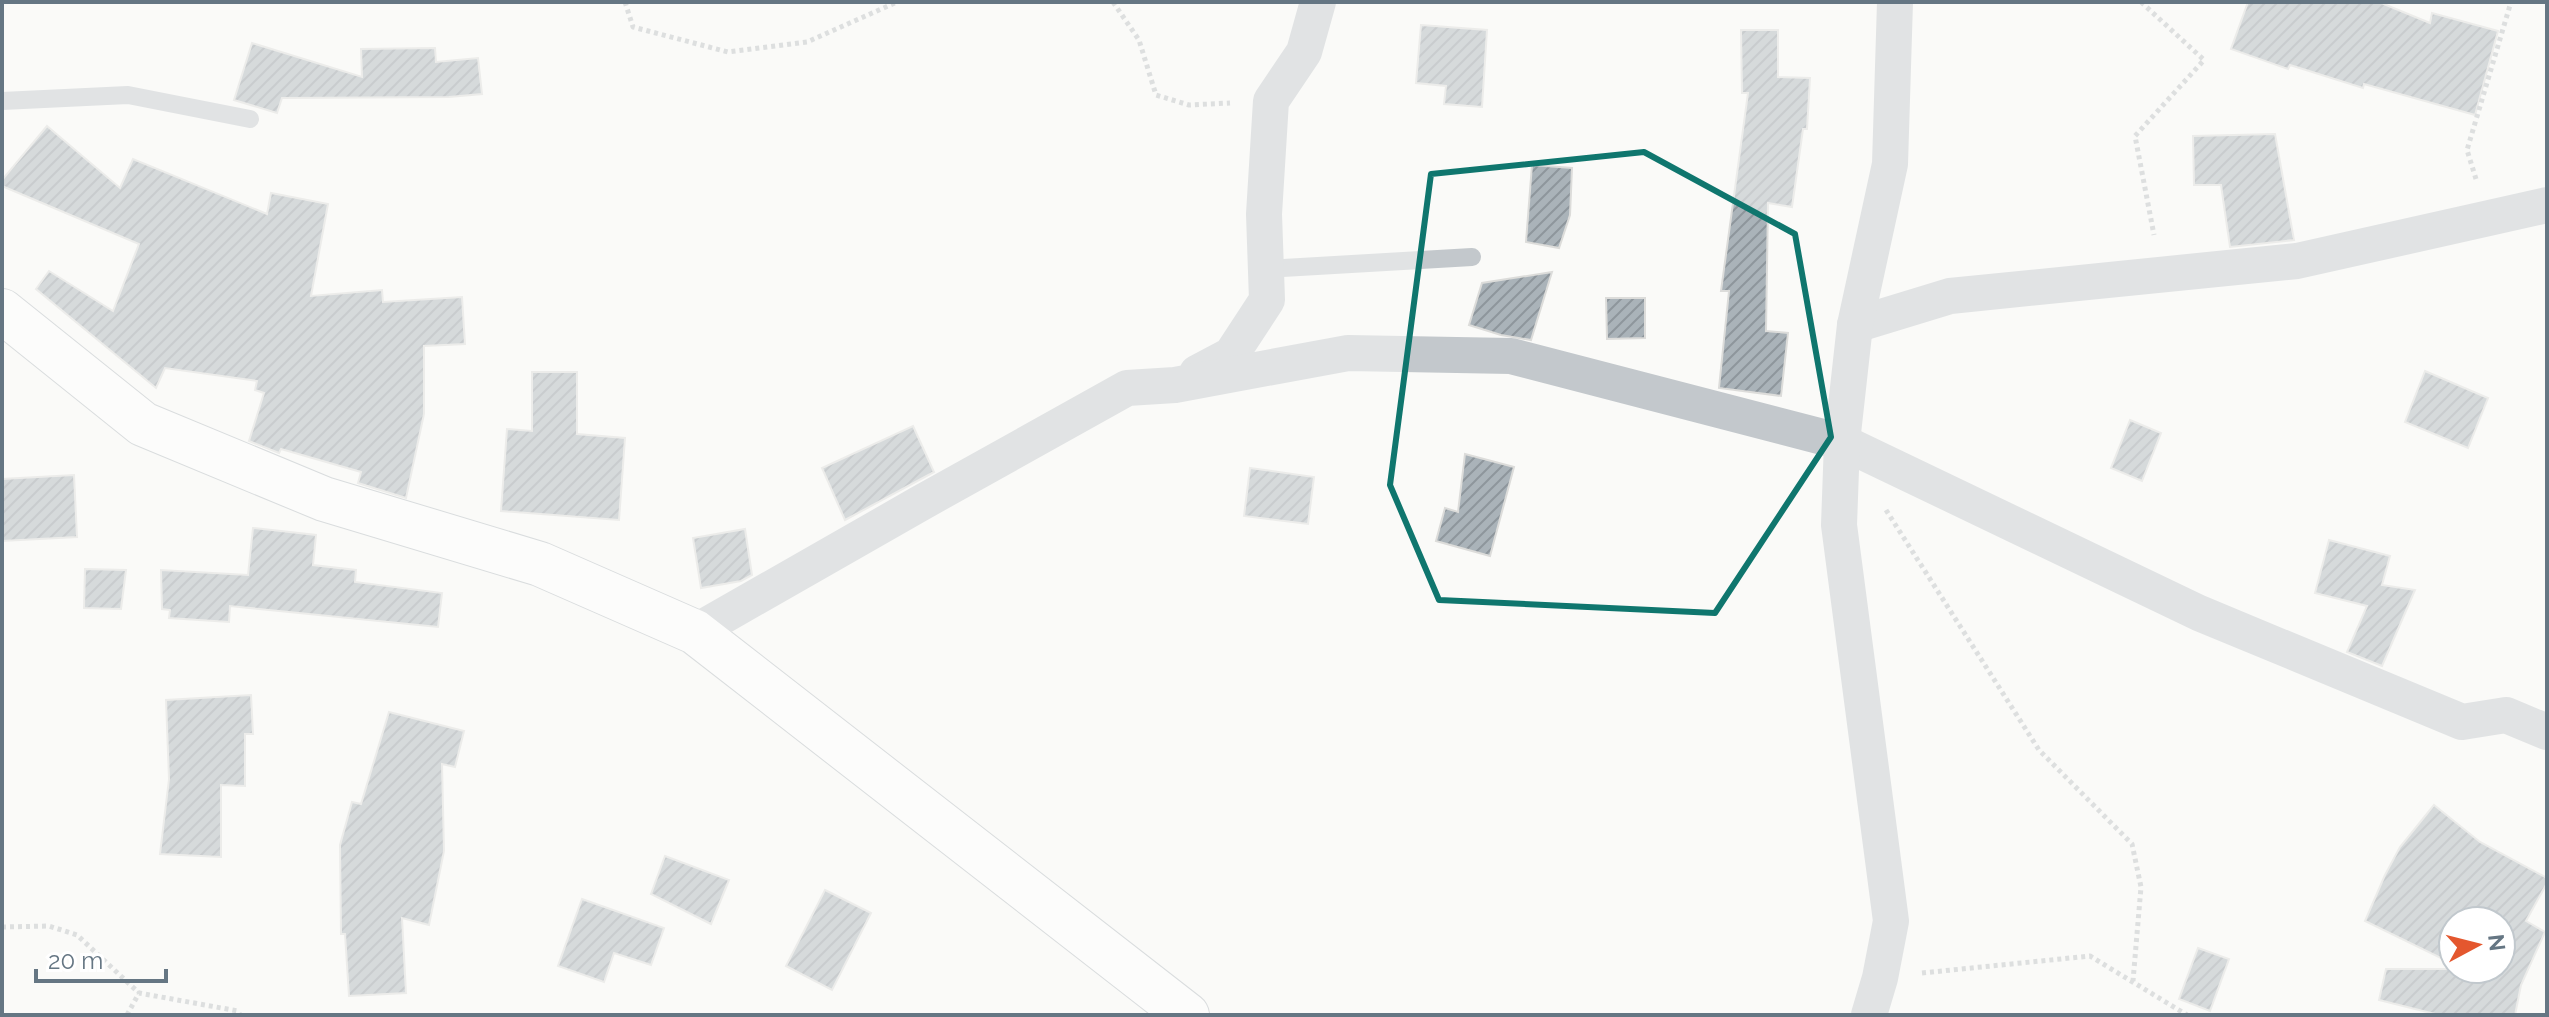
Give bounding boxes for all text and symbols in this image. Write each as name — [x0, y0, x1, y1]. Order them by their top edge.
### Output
north arrow — [2437, 905, 2517, 985]
scale bar — [36, 933, 166, 983]
text: N — [2483, 933, 2511, 952]
text: 20 m — [48, 946, 103, 975]

